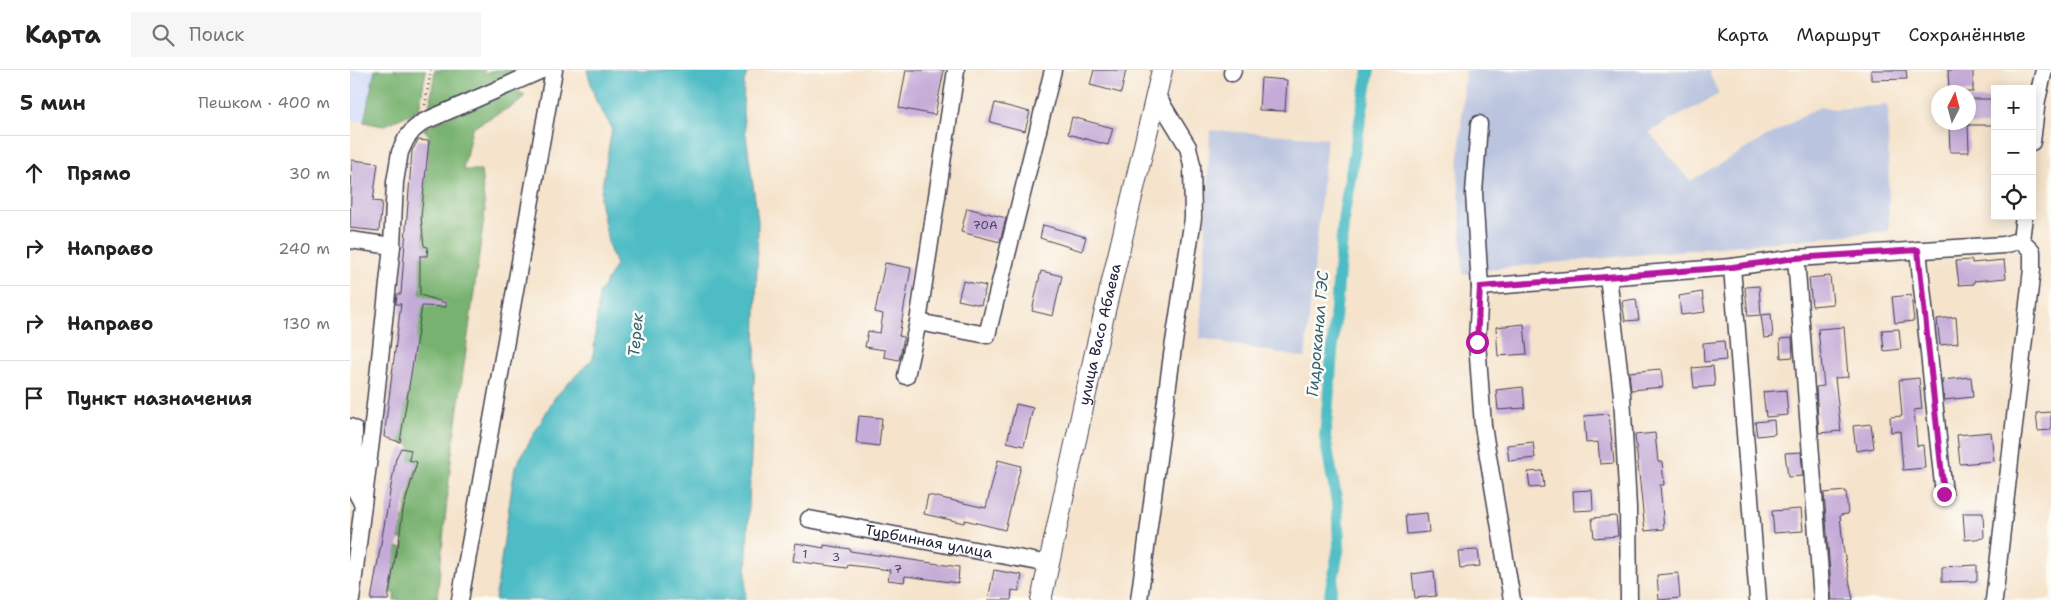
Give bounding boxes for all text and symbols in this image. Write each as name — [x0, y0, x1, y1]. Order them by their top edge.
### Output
search box — [131, 12, 481, 57]
text: Карта — [25, 19, 101, 51]
icon: search — [149, 21, 177, 49]
text: Поиск — [189, 22, 244, 47]
text: Карта — [1717, 23, 1768, 47]
text: Маршрут — [1796, 23, 1880, 47]
text: Сохранённые — [1908, 23, 2026, 47]
north arrow — [1931, 85, 1976, 130]
map controls — [1991, 85, 2036, 220]
button: + — [1991, 85, 2036, 130]
text: 5 мин — [20, 89, 86, 117]
text: Пешком · 400 m — [198, 92, 330, 113]
button: − — [1991, 130, 2036, 175]
icon: ahead — [20, 159, 48, 187]
text: Прямо — [67, 161, 131, 186]
text: 30 m — [289, 163, 330, 184]
button: locate — [1991, 175, 2036, 220]
house number: 70А — [972, 217, 998, 233]
icon: right — [20, 234, 48, 262]
text: Направо — [67, 236, 153, 261]
text: 240 m — [278, 238, 330, 259]
street label: улица Васо Абаева — [1074, 261, 1126, 407]
water label: Гидроканал ГЭС — [1302, 269, 1334, 398]
icon: right — [20, 309, 48, 337]
text: Направо — [67, 311, 153, 336]
water label: Терек — [623, 312, 648, 358]
text: 130 m — [283, 313, 330, 334]
route start — [1466, 331, 1489, 354]
icon: arrive — [20, 384, 48, 412]
text: Пункт назначения — [67, 386, 252, 411]
route end — [1933, 483, 1956, 506]
street label: Турбинная улица — [863, 520, 995, 563]
house number: 1 — [802, 546, 808, 562]
house number: 3 — [832, 549, 840, 565]
house number: 7 — [894, 561, 902, 577]

